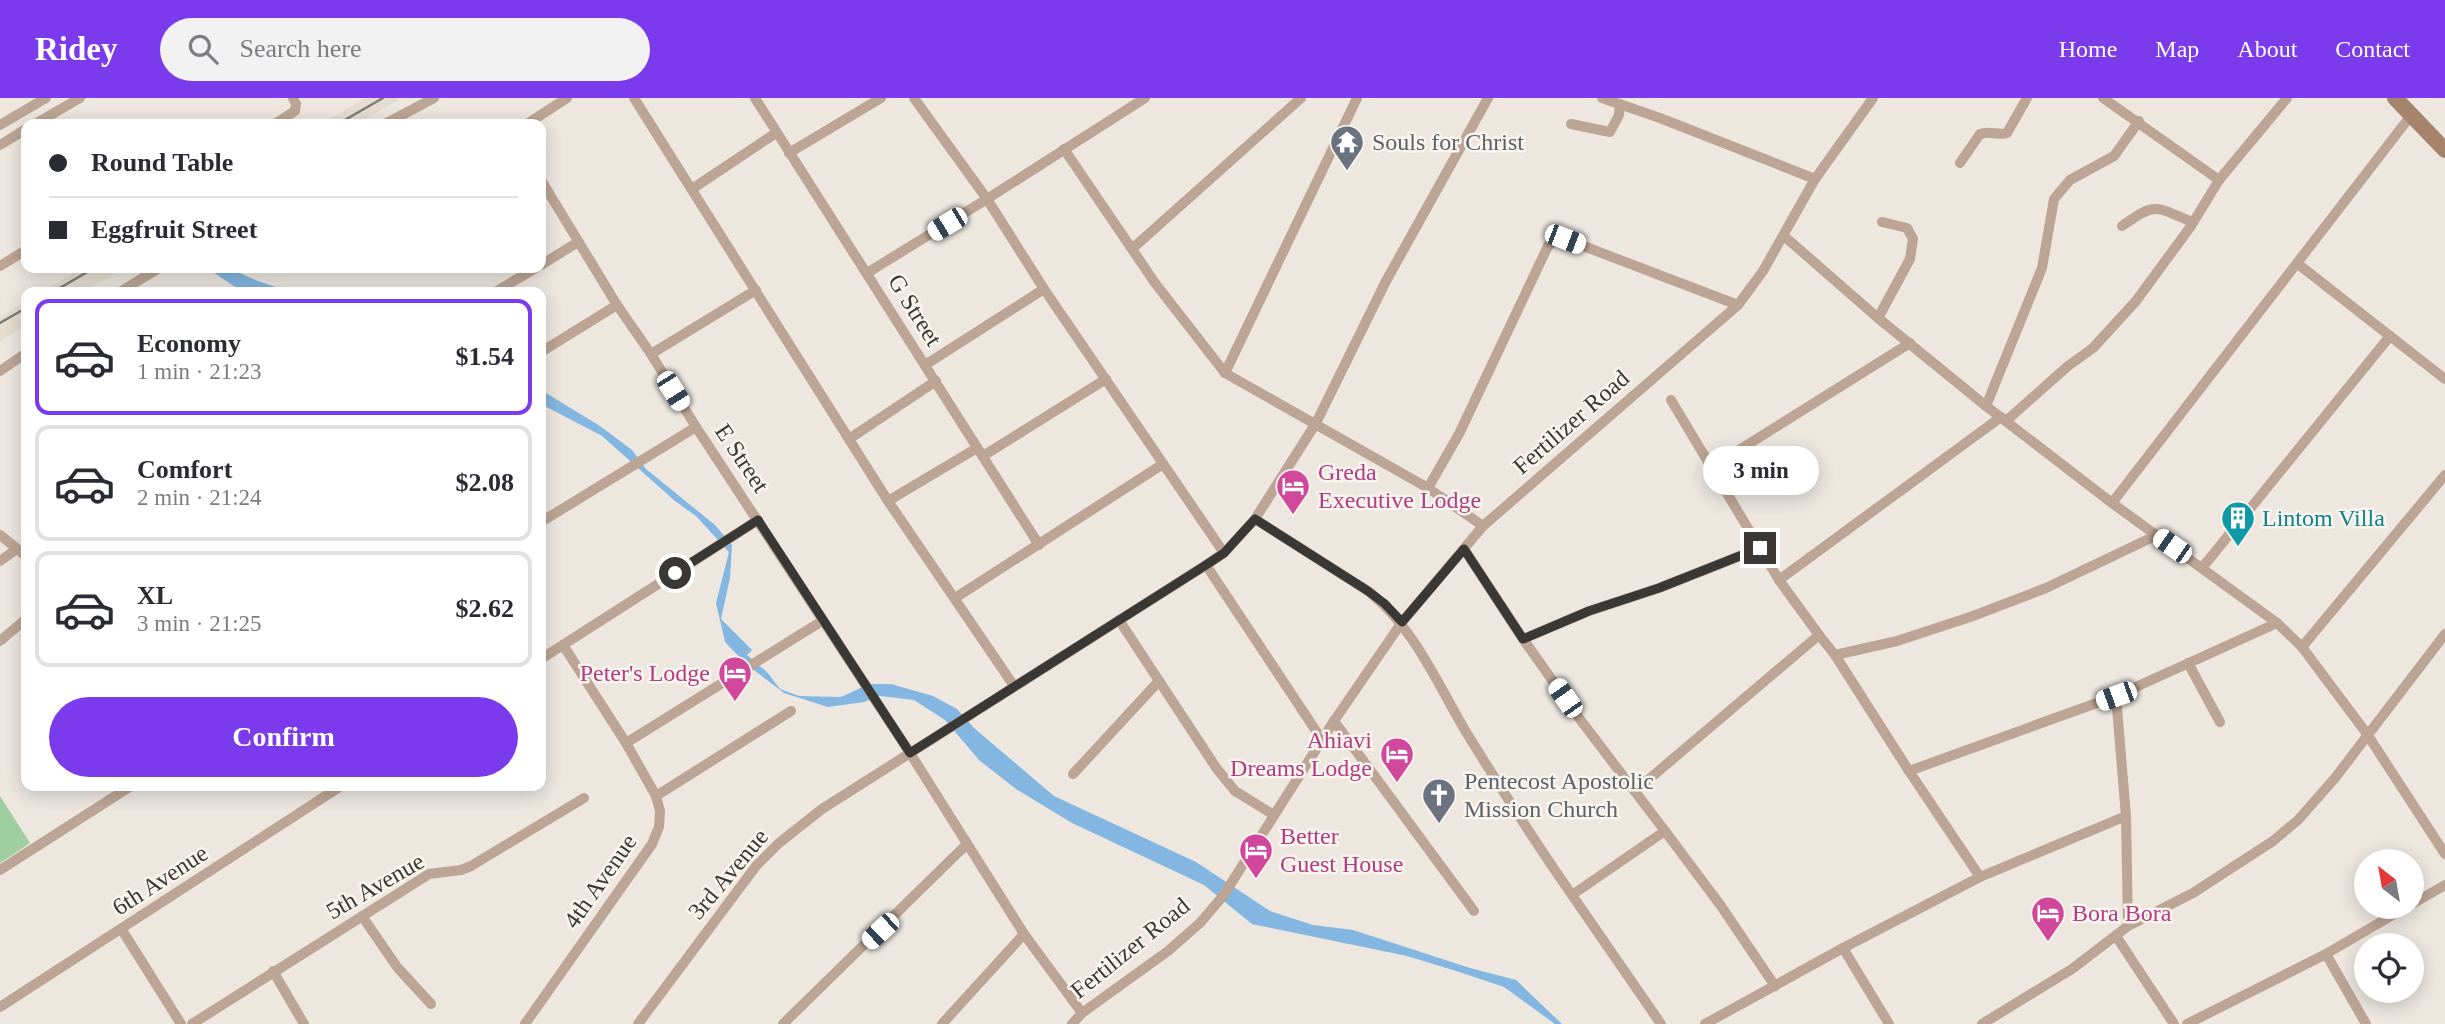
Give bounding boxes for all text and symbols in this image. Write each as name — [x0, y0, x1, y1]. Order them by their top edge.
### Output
search box — [160, 18, 650, 81]
icon: search — [184, 30, 222, 68]
text: Ridey — [35, 31, 118, 67]
text: Search here — [240, 34, 361, 63]
text: Home — [2059, 36, 2117, 62]
text: Map — [2155, 36, 2199, 62]
text: About — [2237, 36, 2297, 62]
text: Contact — [2335, 36, 2410, 62]
temple icon: Souls for Christ — [1328, 123, 1366, 172]
place label: Souls for Christ — [1372, 129, 1524, 155]
text: Round Table — [91, 148, 233, 177]
car — [924, 204, 971, 244]
text: Eggfruit Street — [91, 215, 257, 244]
car — [1542, 222, 1589, 256]
street label: G Street — [883, 269, 947, 351]
icon: car — [53, 326, 116, 389]
text: Economy — [137, 329, 241, 358]
text: $1.54 — [456, 342, 514, 371]
text: 1 min · 21:23 — [137, 359, 262, 384]
street label: Fertilizer Road — [1508, 365, 1634, 479]
car — [653, 368, 694, 414]
street label: E Street — [710, 419, 774, 497]
callout: 3 min — [1702, 447, 1818, 496]
icon: car — [53, 452, 116, 515]
text: Comfort — [137, 455, 232, 484]
text: 3 min — [1733, 458, 1789, 483]
place label: Greda Executive Lodge — [1318, 459, 1481, 513]
hotel icon: Greda Executive Lodge — [1274, 467, 1312, 516]
text: $2.08 — [456, 468, 514, 497]
text: 2 min · 21:24 — [137, 485, 262, 510]
building icon: Lintom Villa — [2219, 499, 2257, 548]
place label: Lintom Villa — [2262, 505, 2385, 531]
car — [2149, 525, 2196, 567]
route end — [1744, 532, 1776, 564]
route start — [659, 557, 691, 589]
icon: car — [53, 578, 116, 641]
text: XL — [137, 581, 173, 610]
text: $2.62 — [456, 594, 514, 623]
text: 3 min · 21:25 — [137, 611, 262, 636]
hotel icon: Peter's Lodge — [716, 654, 754, 703]
place label: Peter's Lodge — [580, 660, 710, 686]
car — [1545, 675, 1586, 721]
car — [2093, 679, 2140, 713]
button: Confirm — [49, 697, 518, 777]
place label: Ahiavi Dreams Lodge — [1230, 727, 1372, 781]
hotel icon: Ahiavi Dreams Lodge — [1378, 735, 1416, 784]
place label: Pentecost Apostolic Mission Church — [1464, 768, 1654, 822]
church icon: Pentecost Apostolic Mission Church — [1420, 776, 1458, 825]
place label: Better Guest House — [1280, 823, 1403, 877]
street label: 3rd Avenue — [683, 824, 773, 924]
street label: 4th Avenue — [558, 829, 642, 933]
hotel icon: Better Guest House — [1237, 831, 1275, 880]
street label: 6th Avenue — [108, 840, 212, 920]
street label: 5th Avenue — [322, 848, 428, 924]
north arrow — [2354, 849, 2424, 919]
map controls — [2354, 849, 2424, 1003]
street label: Fertilizer Road — [1066, 892, 1194, 1004]
hotel icon: Bora Bora — [2029, 894, 2067, 943]
place label: Bora Bora — [2072, 900, 2172, 926]
car — [858, 909, 903, 953]
button: locate — [2354, 933, 2424, 1003]

